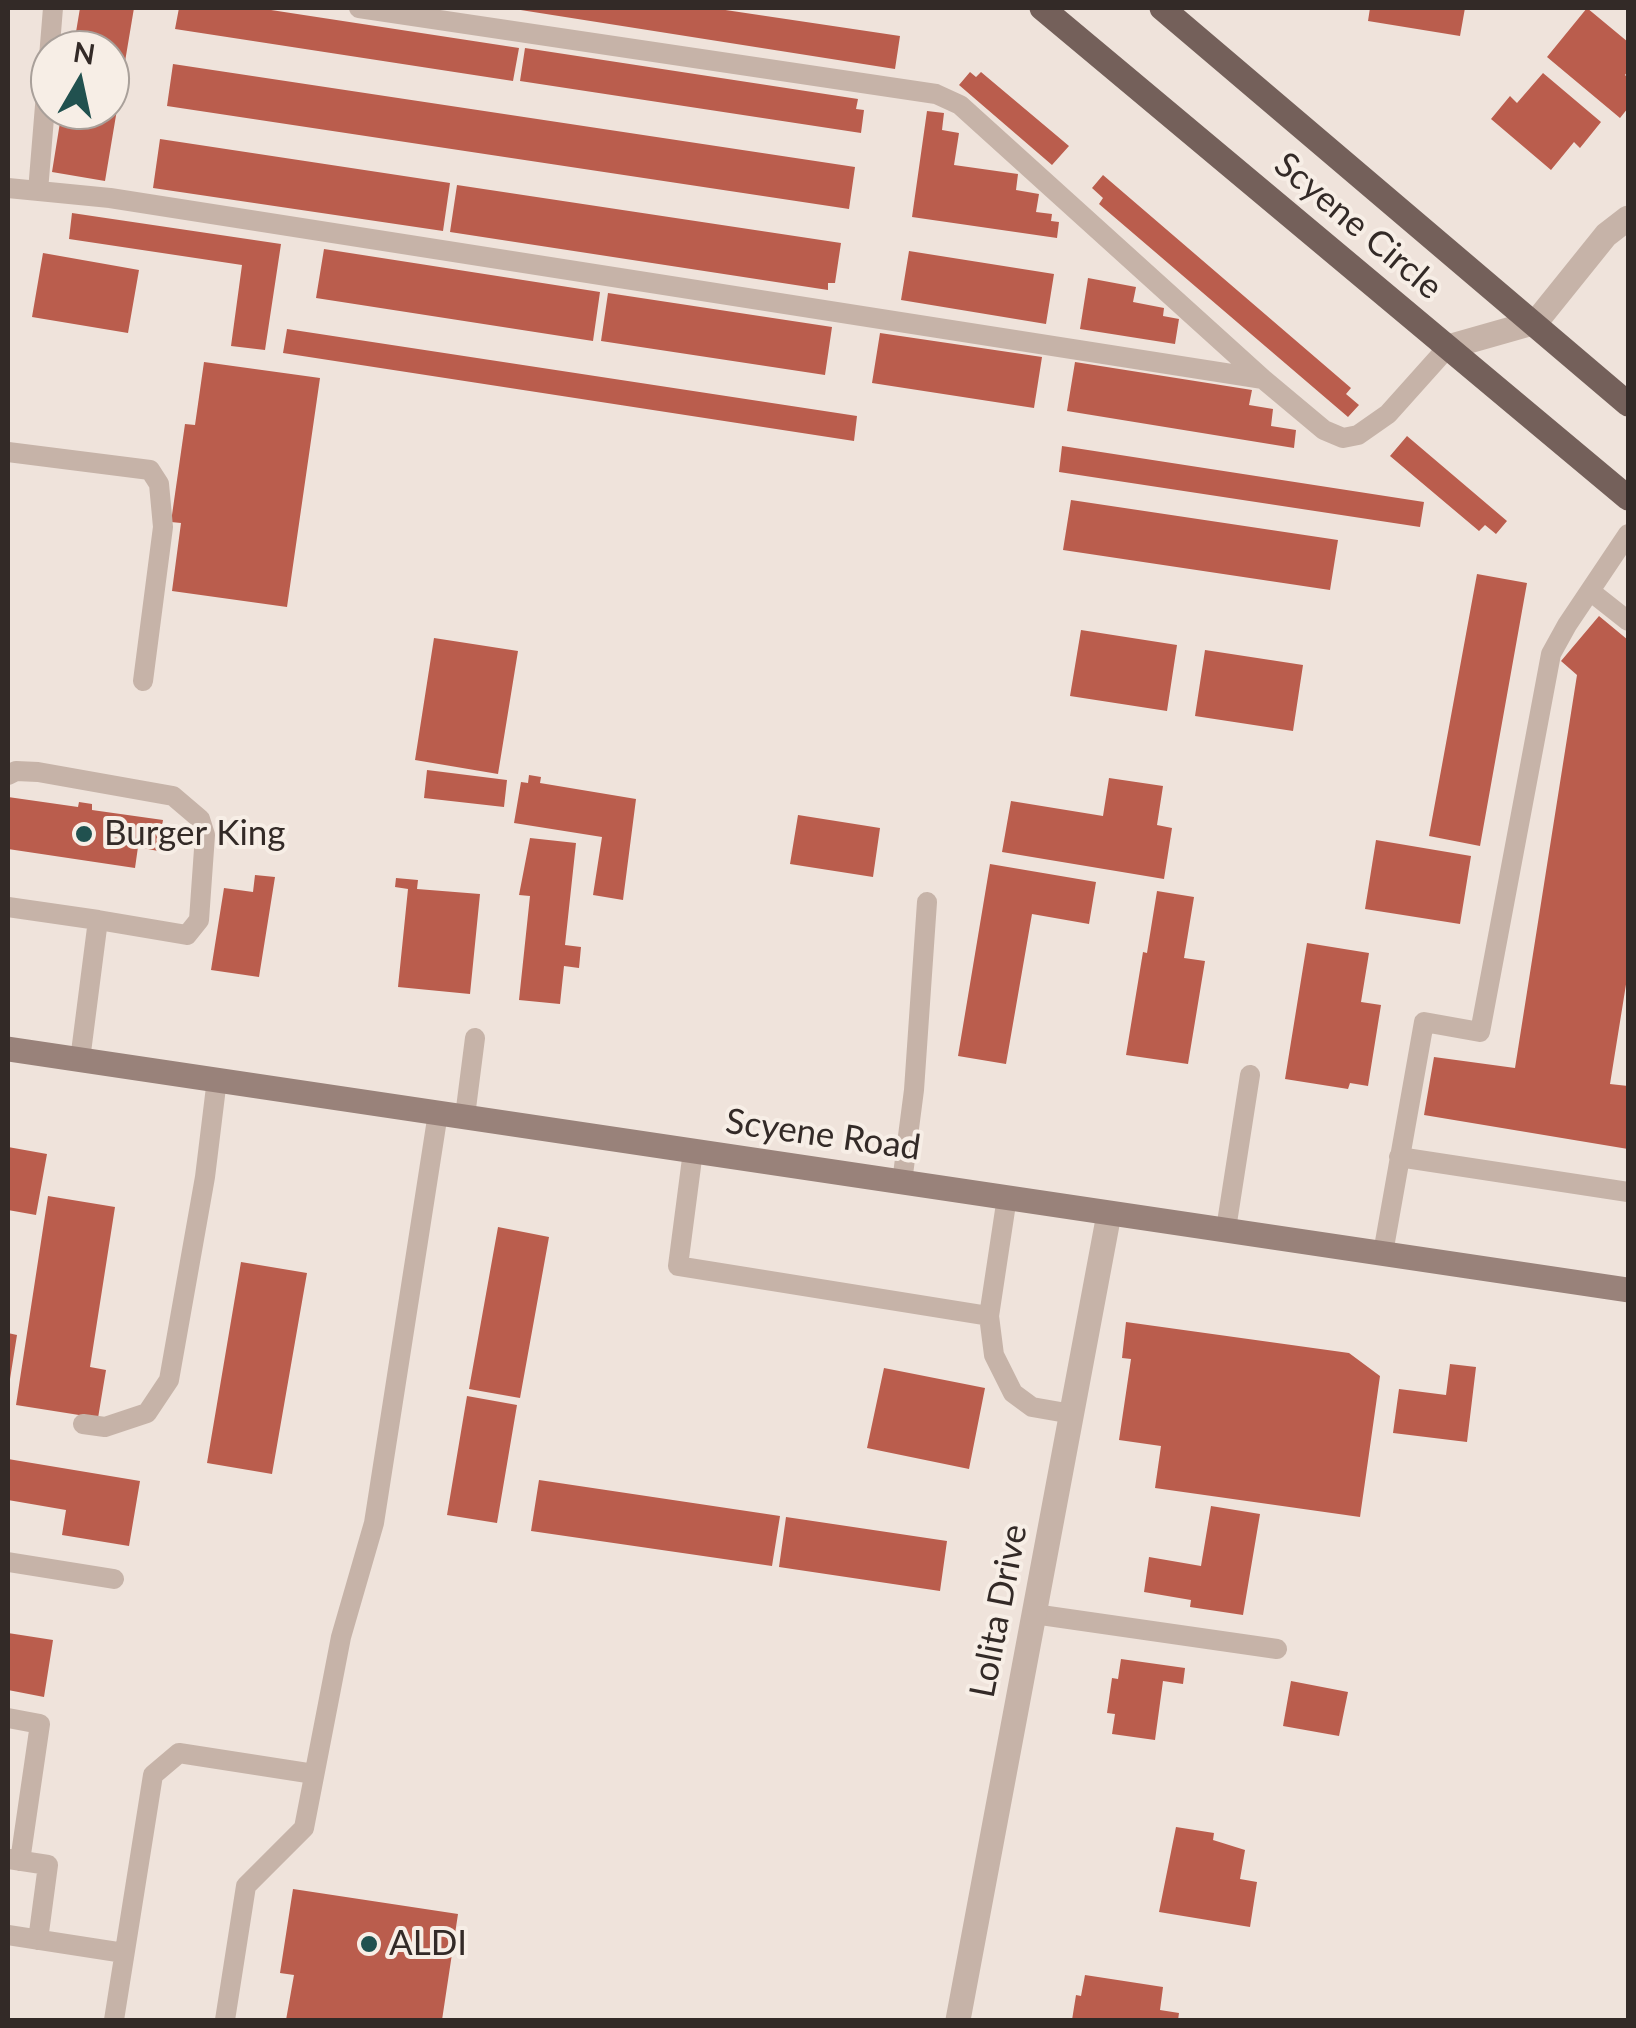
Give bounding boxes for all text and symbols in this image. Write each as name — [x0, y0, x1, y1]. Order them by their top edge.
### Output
north arrow — [30, 30, 130, 130]
text: N — [71, 34, 98, 71]
street label: Scyene Circle — [1266, 144, 1450, 308]
place label: Burger King — [104, 813, 286, 855]
marker: Burger King — [73, 823, 95, 845]
street label: Scyene Road — [723, 1101, 923, 1169]
street label: Lolita Drive — [962, 1521, 1036, 1701]
place label: ALDI — [389, 1923, 467, 1965]
marker: ALDI — [358, 1933, 380, 1955]

